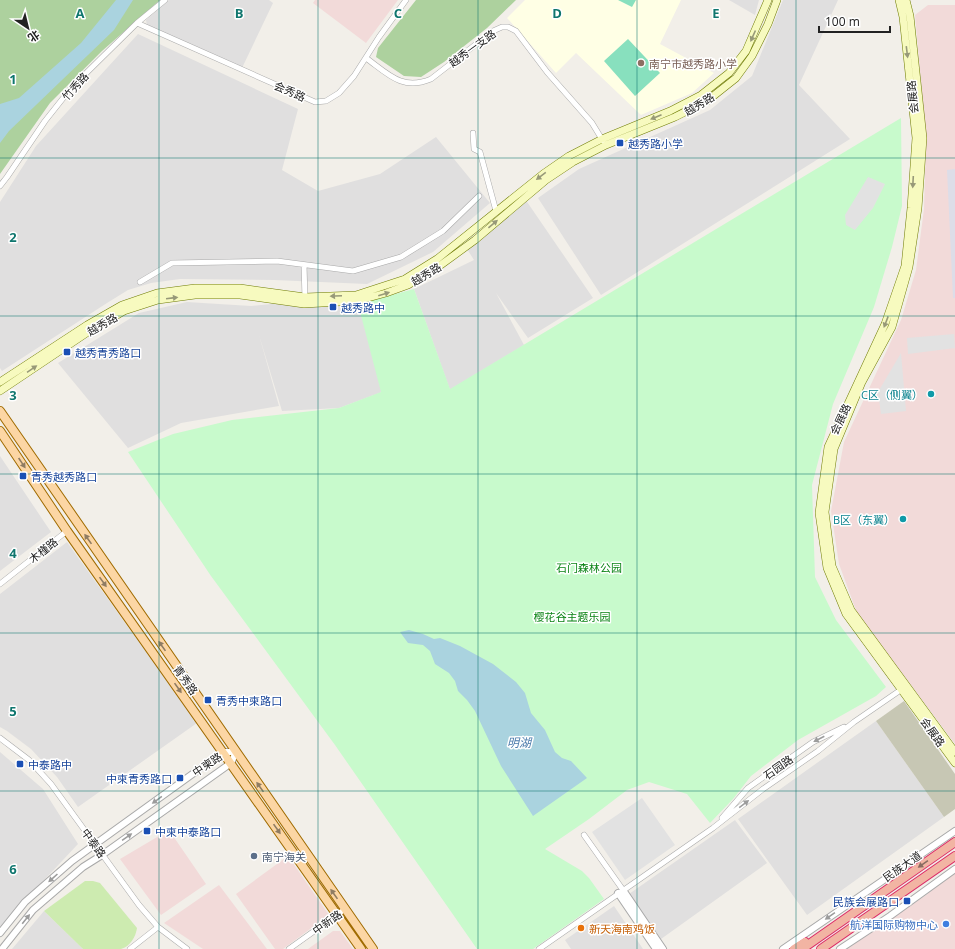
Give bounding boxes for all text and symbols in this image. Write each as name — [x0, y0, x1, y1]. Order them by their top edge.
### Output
text: A — [76, 4, 85, 22]
text: B — [235, 4, 244, 22]
text: C — [394, 4, 402, 22]
text: D — [552, 4, 562, 22]
text: E — [712, 4, 720, 22]
north arrow — [8, 8, 48, 48]
scale bar — [819, 8, 890, 34]
text: 100 m — [825, 13, 860, 30]
street label: 越秀一支路 — [445, 26, 499, 70]
text: 北 — [25, 27, 43, 46]
one-way arrow — [750, 30, 756, 42]
one-way arrow — [904, 46, 910, 58]
place label: 南宁市越秀路小学 — [649, 56, 737, 71]
marker: 南宁市越秀路小学 — [636, 58, 646, 68]
street label: 竹秀路 — [58, 69, 92, 103]
text: 1 — [9, 70, 17, 88]
street label: 会秀路 — [272, 77, 308, 105]
street label: 会展路 — [903, 80, 921, 114]
street label: 越秀路 — [681, 89, 717, 119]
one-way arrow — [650, 114, 661, 120]
place label: 越秀路小学 — [628, 136, 683, 151]
marker: 越秀路小学 — [615, 138, 625, 148]
one-way arrow — [535, 172, 546, 180]
one-way arrow — [910, 176, 916, 189]
one-way arrow — [487, 220, 498, 229]
text: 2 — [9, 228, 17, 246]
street label: 越秀路 — [408, 259, 444, 289]
one-way arrow — [378, 291, 390, 297]
one-way arrow — [330, 292, 342, 299]
one-way arrow — [166, 295, 178, 301]
place label: 越秀路中 — [341, 300, 385, 315]
marker: 越秀路中 — [328, 302, 338, 312]
street label: 越秀路 — [84, 309, 120, 339]
one-way arrow — [882, 317, 888, 329]
place label: 越秀青秀路口 — [75, 345, 141, 360]
marker: 越秀青秀路口 — [62, 347, 72, 357]
one-way arrow — [27, 365, 38, 373]
text: 3 — [9, 386, 17, 404]
place label: C区（侧翼） — [861, 387, 923, 402]
marker: C区（侧翼） — [926, 389, 936, 399]
street label: 会展路 — [826, 401, 854, 437]
one-way arrow — [18, 458, 26, 468]
place label: 青秀越秀路口 — [31, 469, 97, 484]
marker: 青秀越秀路口 — [18, 471, 28, 481]
place label: B区（东翼） — [833, 512, 895, 527]
marker: B区（东翼） — [898, 514, 908, 524]
street label: 木槿路 — [25, 534, 61, 566]
one-way arrow — [84, 534, 92, 544]
text: 4 — [9, 544, 17, 562]
park label: 石门森林公园 — [556, 560, 622, 575]
one-way arrow — [99, 577, 107, 587]
park label: 樱花谷主题乐园 — [534, 609, 611, 624]
one-way arrow — [158, 641, 166, 651]
street label: 青秀路 — [170, 662, 202, 698]
one-way arrow — [174, 683, 182, 693]
place label: 青秀中柬路口 — [216, 693, 282, 708]
marker: 青秀中柬路口 — [203, 695, 213, 705]
text: 5 — [9, 702, 17, 720]
street label: 会展路 — [917, 714, 949, 750]
water label: 明湖 — [507, 734, 533, 751]
one-way arrow — [813, 736, 825, 743]
street label: 中柬路 — [189, 749, 225, 779]
street label: 石园路 — [760, 751, 796, 783]
place label: 中泰路中 — [28, 757, 72, 772]
marker: 中泰路中 — [15, 759, 25, 769]
place label: 中柬青秀路口 — [106, 771, 172, 786]
marker: 中柬青秀路口 — [175, 773, 185, 783]
one-way arrow — [256, 782, 264, 793]
one-way arrow — [151, 796, 162, 804]
one-way arrow — [739, 800, 750, 808]
place label: 中柬中泰路口 — [155, 824, 221, 839]
one-way arrow — [273, 824, 281, 834]
street label: 中泰路 — [78, 825, 110, 861]
marker: 中柬中泰路口 — [142, 826, 152, 836]
one-way arrow — [121, 833, 132, 841]
street label: 民族大道 — [880, 847, 924, 885]
place label: 南宁海关 — [262, 849, 306, 864]
marker: 南宁海关 — [249, 851, 259, 861]
text: 6 — [9, 860, 17, 878]
one-way arrow — [918, 860, 928, 868]
one-way arrow — [48, 873, 57, 882]
one-way arrow — [330, 889, 338, 899]
place label: 民族会展路口 — [833, 894, 899, 909]
marker: 民族会展路口 — [902, 896, 912, 906]
street label: 中新路 — [309, 906, 345, 938]
one-way arrow — [825, 912, 836, 920]
one-way arrow — [22, 913, 30, 924]
place label: 航洋国际购物中心 — [850, 917, 938, 932]
marker: 航洋国际购物中心 — [941, 919, 951, 929]
place label: 新天海南鸡饭 — [589, 921, 655, 936]
marker: 新天海南鸡饭 — [576, 923, 586, 933]

